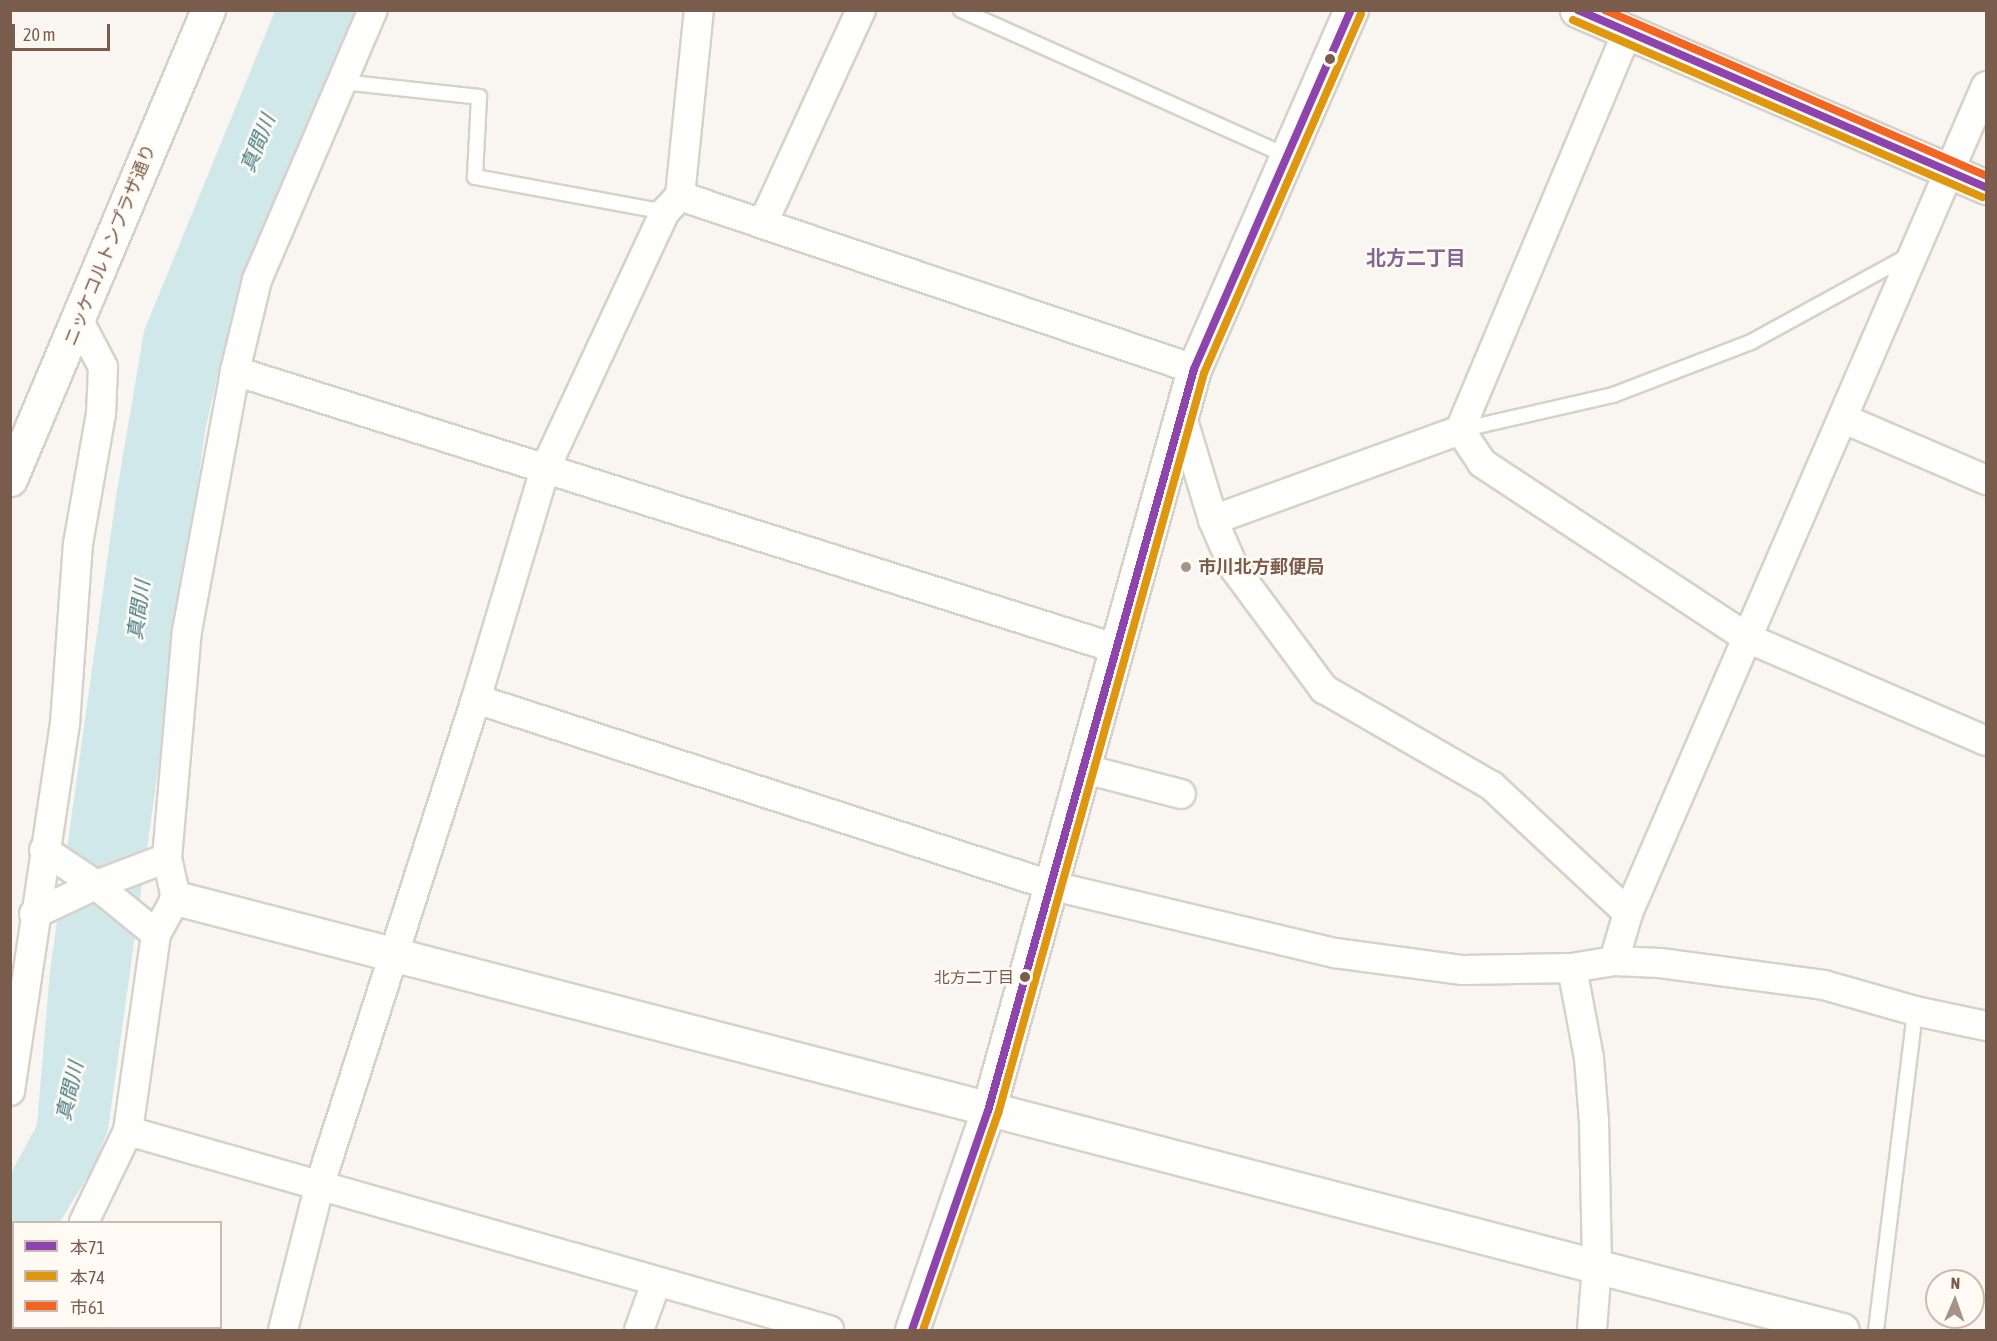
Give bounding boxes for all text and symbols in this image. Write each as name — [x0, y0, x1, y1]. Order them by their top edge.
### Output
scale bar — [15, 12, 112, 50]
text: 20 m — [23, 24, 55, 45]
unlabelled marker — [1324, 53, 1336, 65]
water label: 真間川 — [235, 111, 279, 175]
street label: ニッケコルトンプラザ通り — [60, 141, 160, 349]
district label: 北方二丁目 — [1366, 245, 1466, 269]
place label: 市川北方郵便局 — [1198, 556, 1324, 578]
marker: 市川北方郵便局 — [1179, 560, 1193, 574]
water label: 真間川 — [122, 579, 154, 641]
place label: 北方二丁目 — [934, 967, 1014, 987]
marker: 北方二丁目 — [1019, 971, 1031, 983]
water label: 真間川 — [51, 1059, 87, 1123]
legend — [12, 1221, 222, 1329]
text: 本71 — [70, 1237, 105, 1258]
text: 本74 — [70, 1267, 105, 1288]
north arrow — [1925, 1269, 1985, 1329]
text: N — [1951, 1274, 1961, 1292]
text: 市61 — [70, 1297, 105, 1318]

